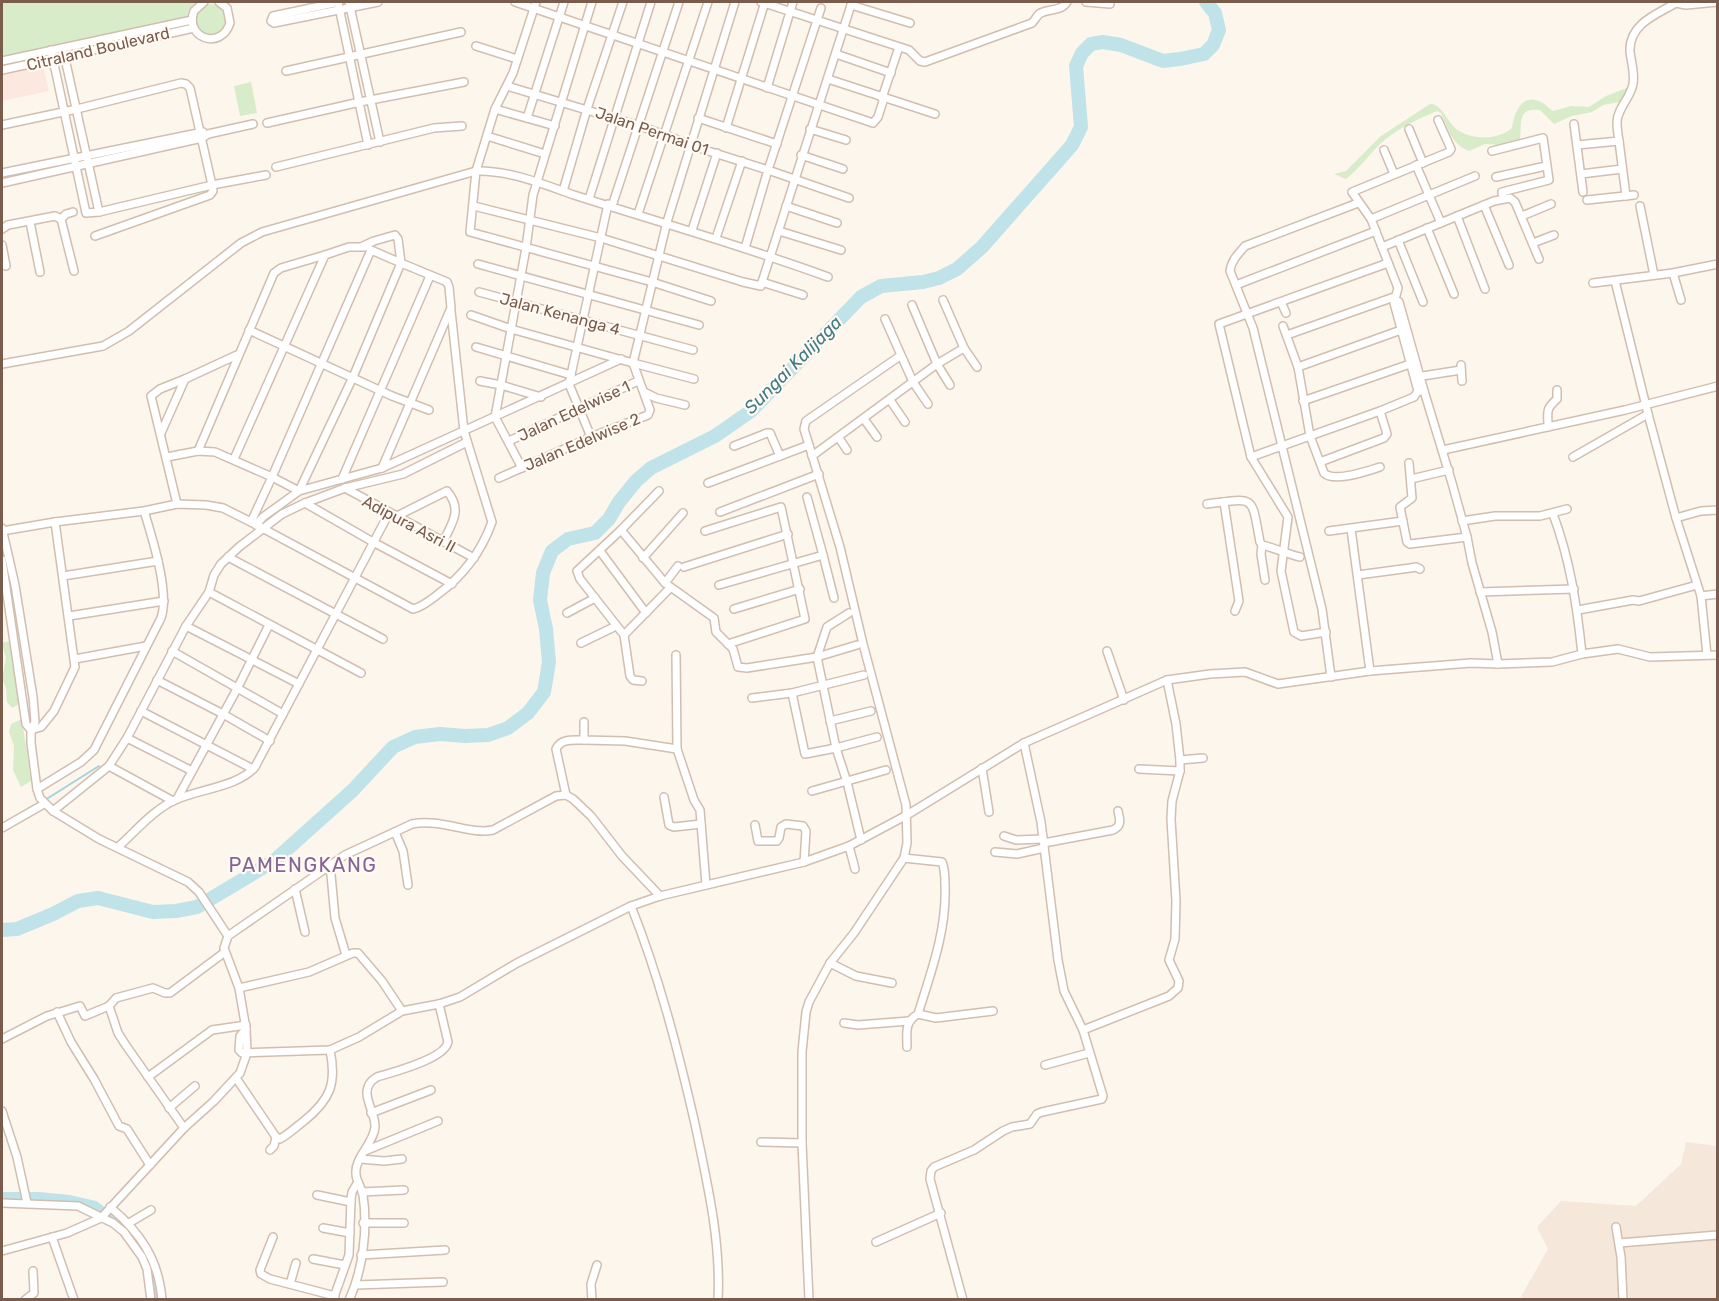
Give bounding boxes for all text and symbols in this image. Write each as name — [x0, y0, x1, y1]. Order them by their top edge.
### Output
street label: Citraland Boulevard — [25, 23, 171, 75]
street label: Jalan Permai 01 — [593, 103, 711, 159]
street label: Jalan Kenanga 4 — [498, 289, 622, 339]
water label: Sungai Kalijaga — [739, 311, 847, 419]
street label: Jalan Edelwise 1 — [515, 377, 633, 445]
street label: Jalan Edelwise 2 — [521, 409, 643, 475]
street label: Adipura Asri II — [359, 491, 459, 557]
district label: PAMENGKANG — [229, 853, 377, 877]

